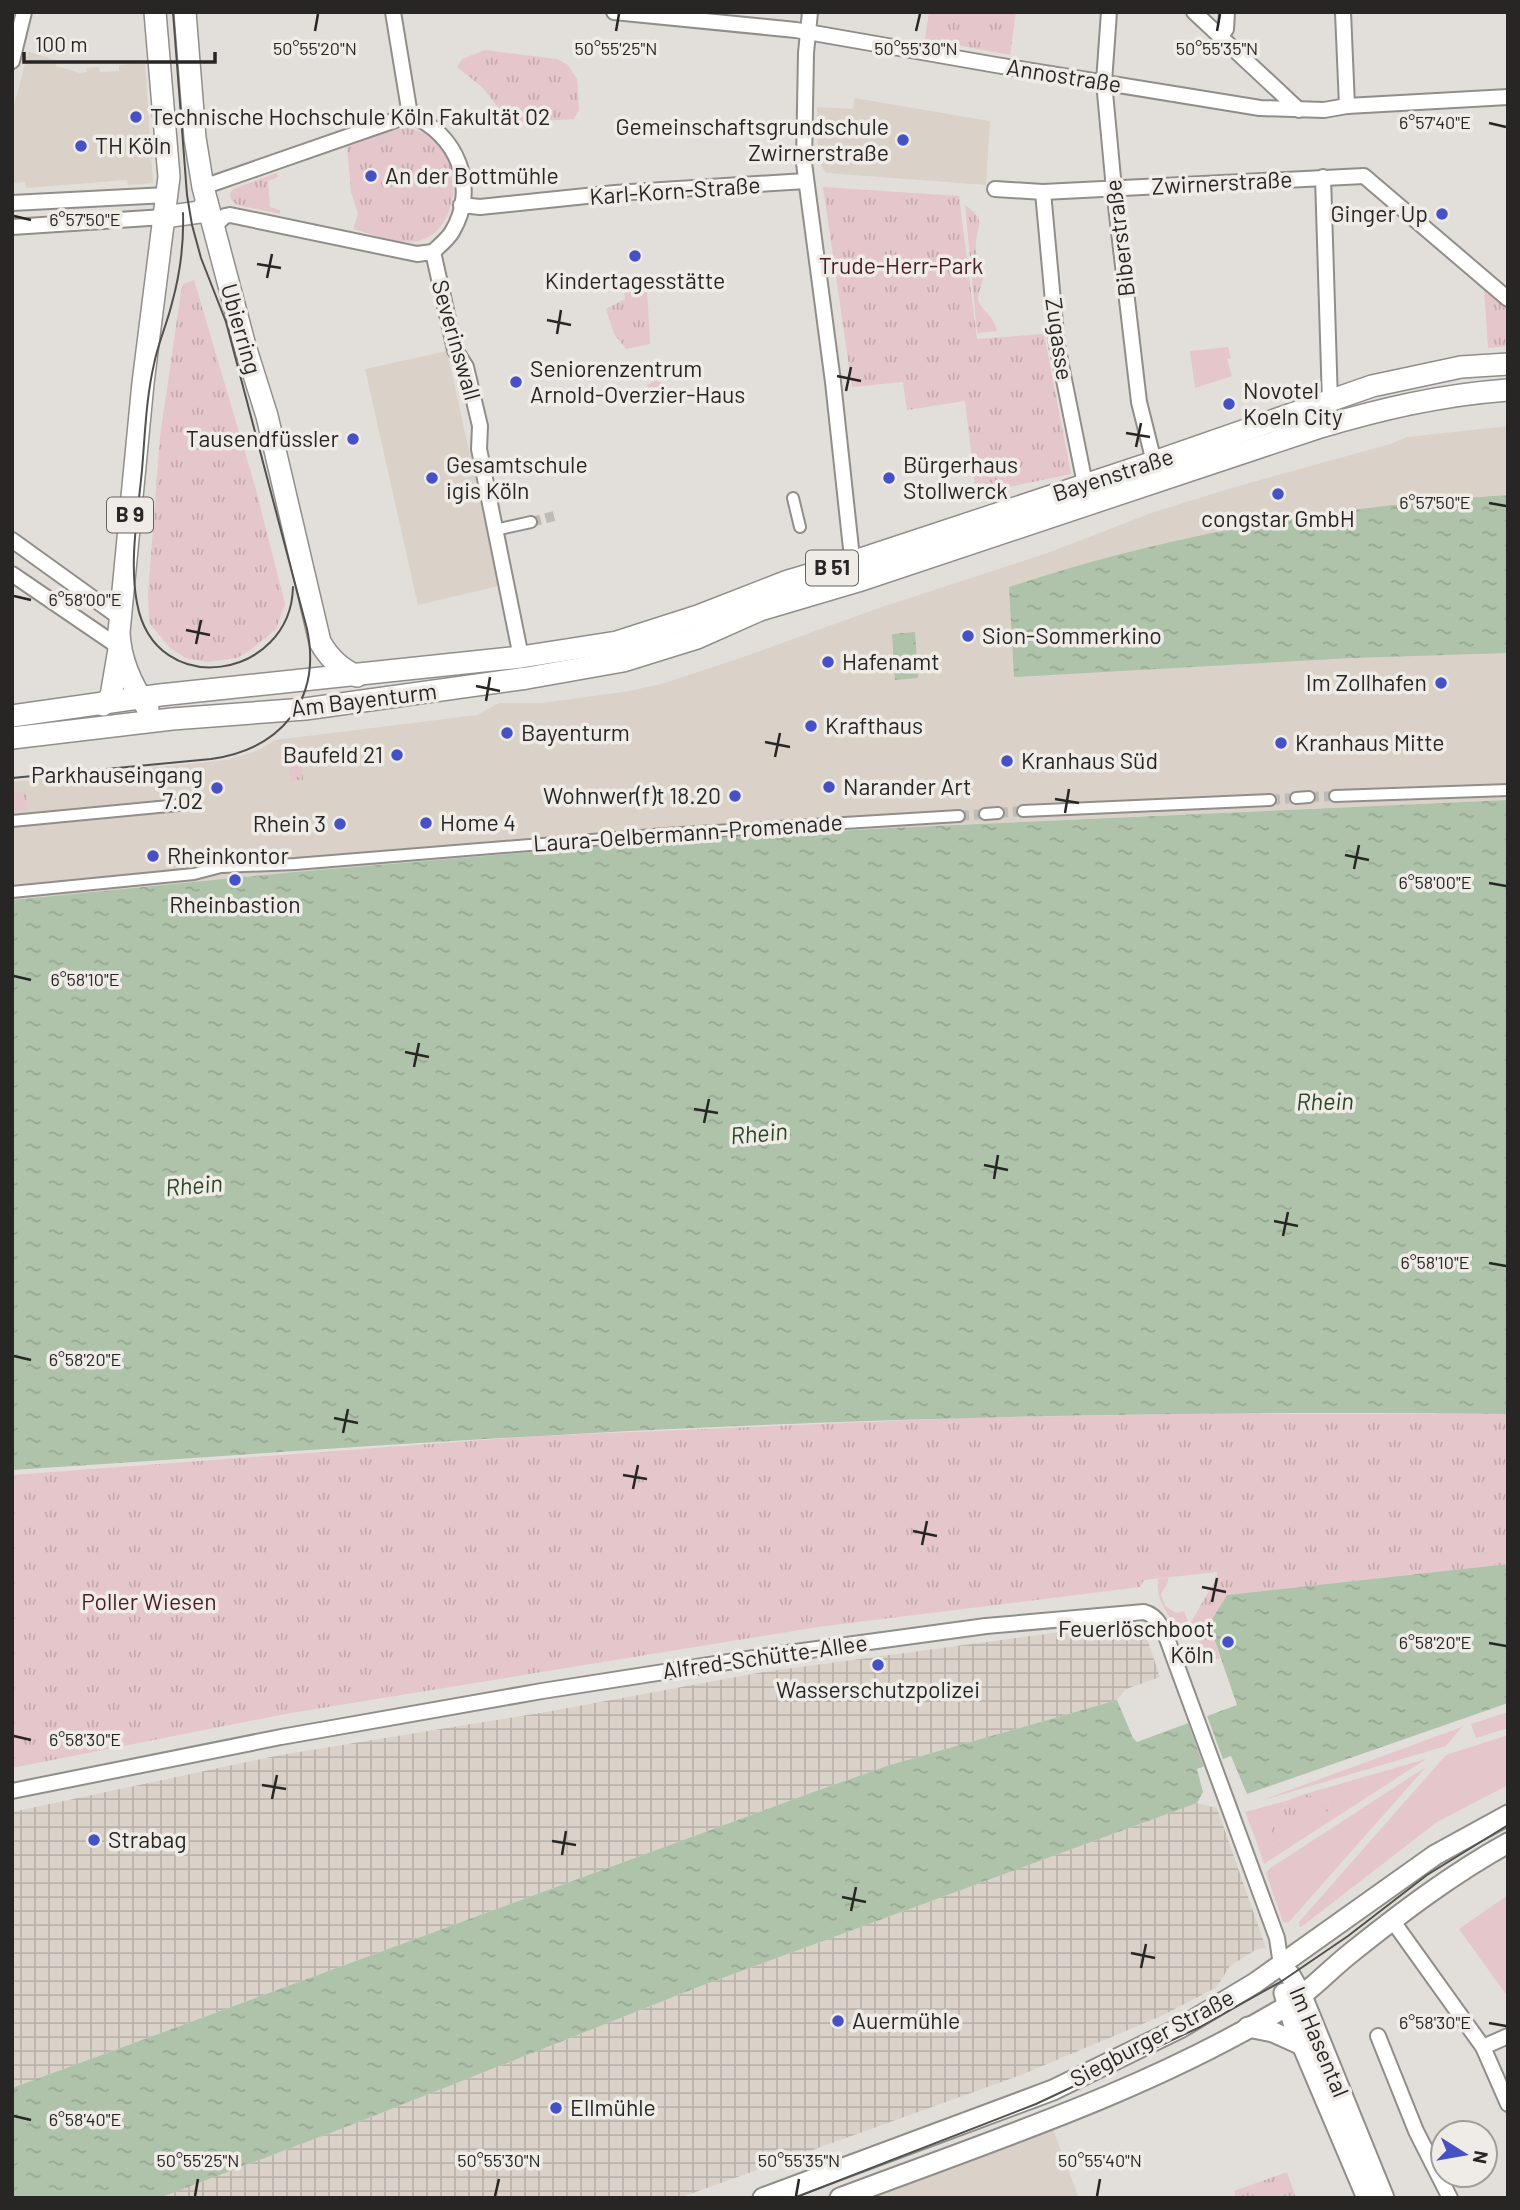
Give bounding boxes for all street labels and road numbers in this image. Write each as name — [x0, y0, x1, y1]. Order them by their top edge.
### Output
street label: Annostraße — [1005, 52, 1123, 98]
street label: Zwirnerstraße — [1151, 164, 1293, 200]
street label: Karl-Korn-Straße — [588, 170, 761, 210]
street label: Biberstraße — [1098, 178, 1140, 298]
street label: Severinswall — [426, 276, 487, 403]
street label: Ubierring — [216, 280, 268, 377]
street label: Zugasse — [1040, 296, 1080, 382]
street label: Bayenstraße — [1049, 441, 1177, 507]
road number: B 9 — [107, 498, 153, 532]
road number: B 51 — [806, 550, 858, 586]
street label: Am Bayenturm — [289, 676, 438, 722]
street label: Laura-Oelbermann-Promenade — [532, 807, 844, 857]
street label: Alfred-Schütte-Allee — [661, 1628, 869, 1684]
street label: Siegburger Straße — [1065, 1982, 1238, 2092]
street label: Im Hasental — [1284, 1982, 1356, 2101]

